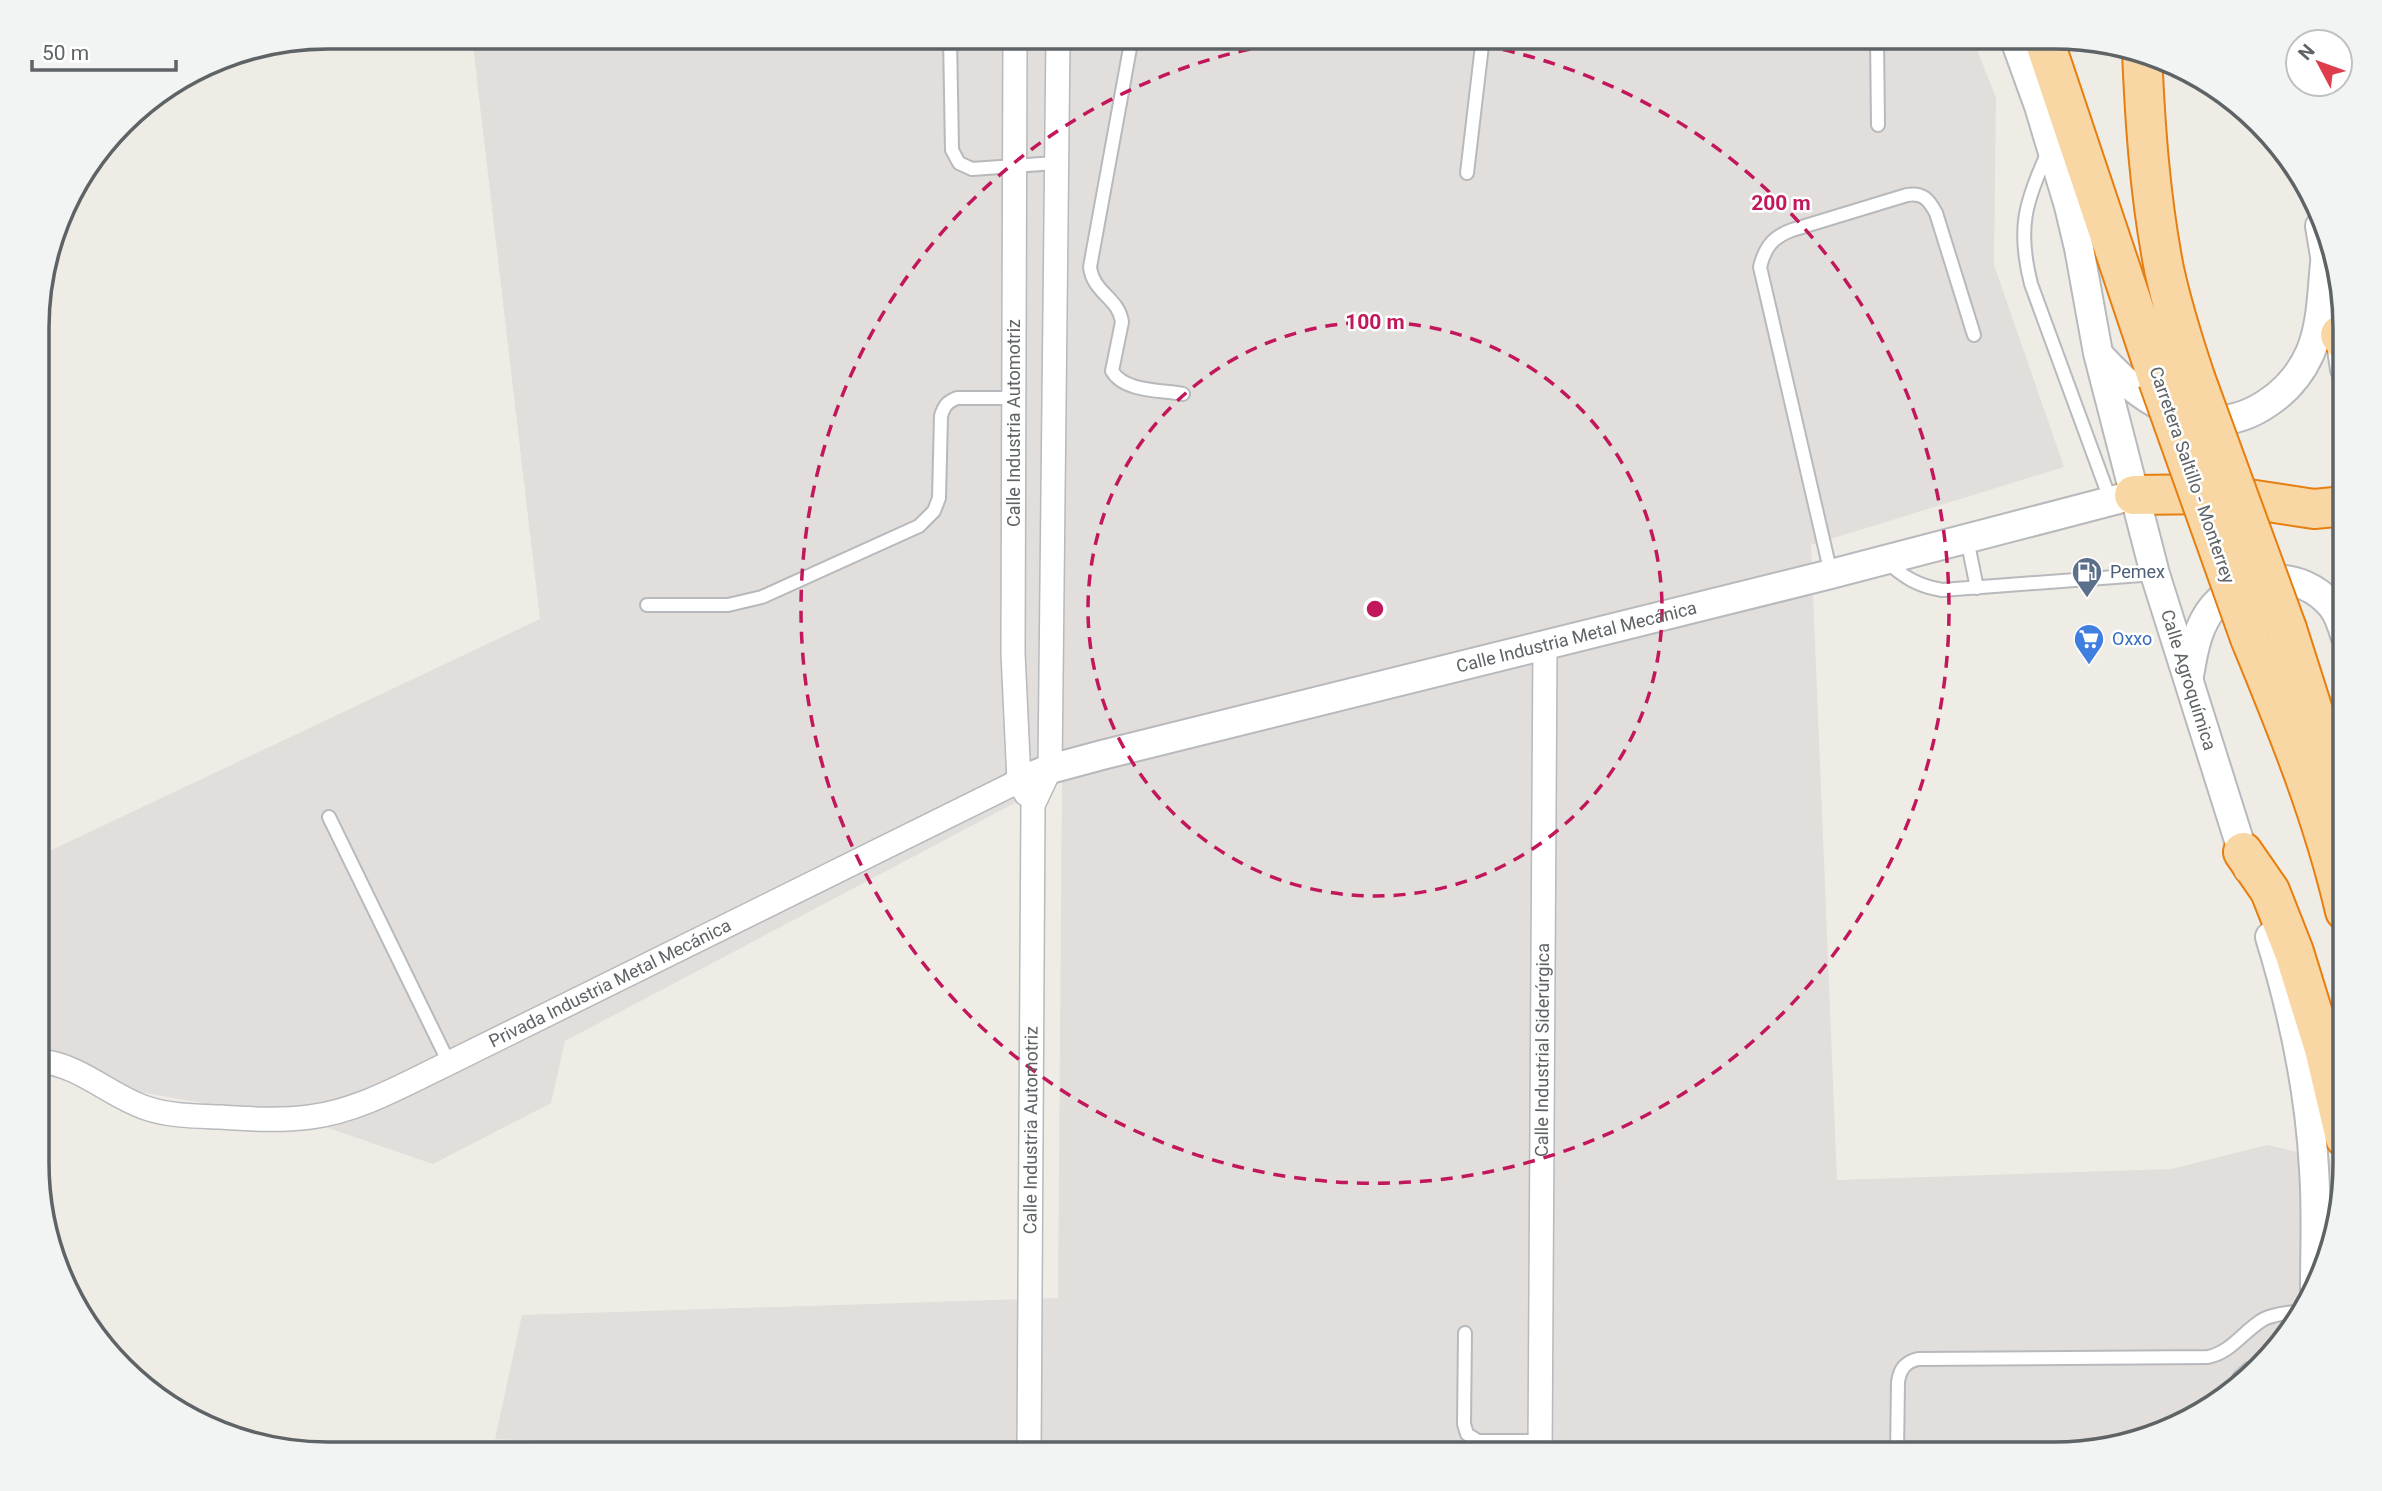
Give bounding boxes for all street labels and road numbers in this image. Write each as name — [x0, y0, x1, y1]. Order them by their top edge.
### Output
street label: Calle Industria Automotriz — [1003, 319, 1024, 527]
street label: Carretera Saltillo - Monterrey — [2145, 364, 2240, 586]
street label: Calle Industria Metal Mecánica — [1454, 597, 1699, 677]
street label: Calle Agroquímica — [2157, 607, 2221, 753]
street label: Privada Industria Metal Mecánica — [485, 914, 734, 1052]
street label: Calle Industrial Siderúrgica — [1531, 943, 1553, 1157]
street label: Calle Industria Automotriz — [1019, 1026, 1042, 1234]

